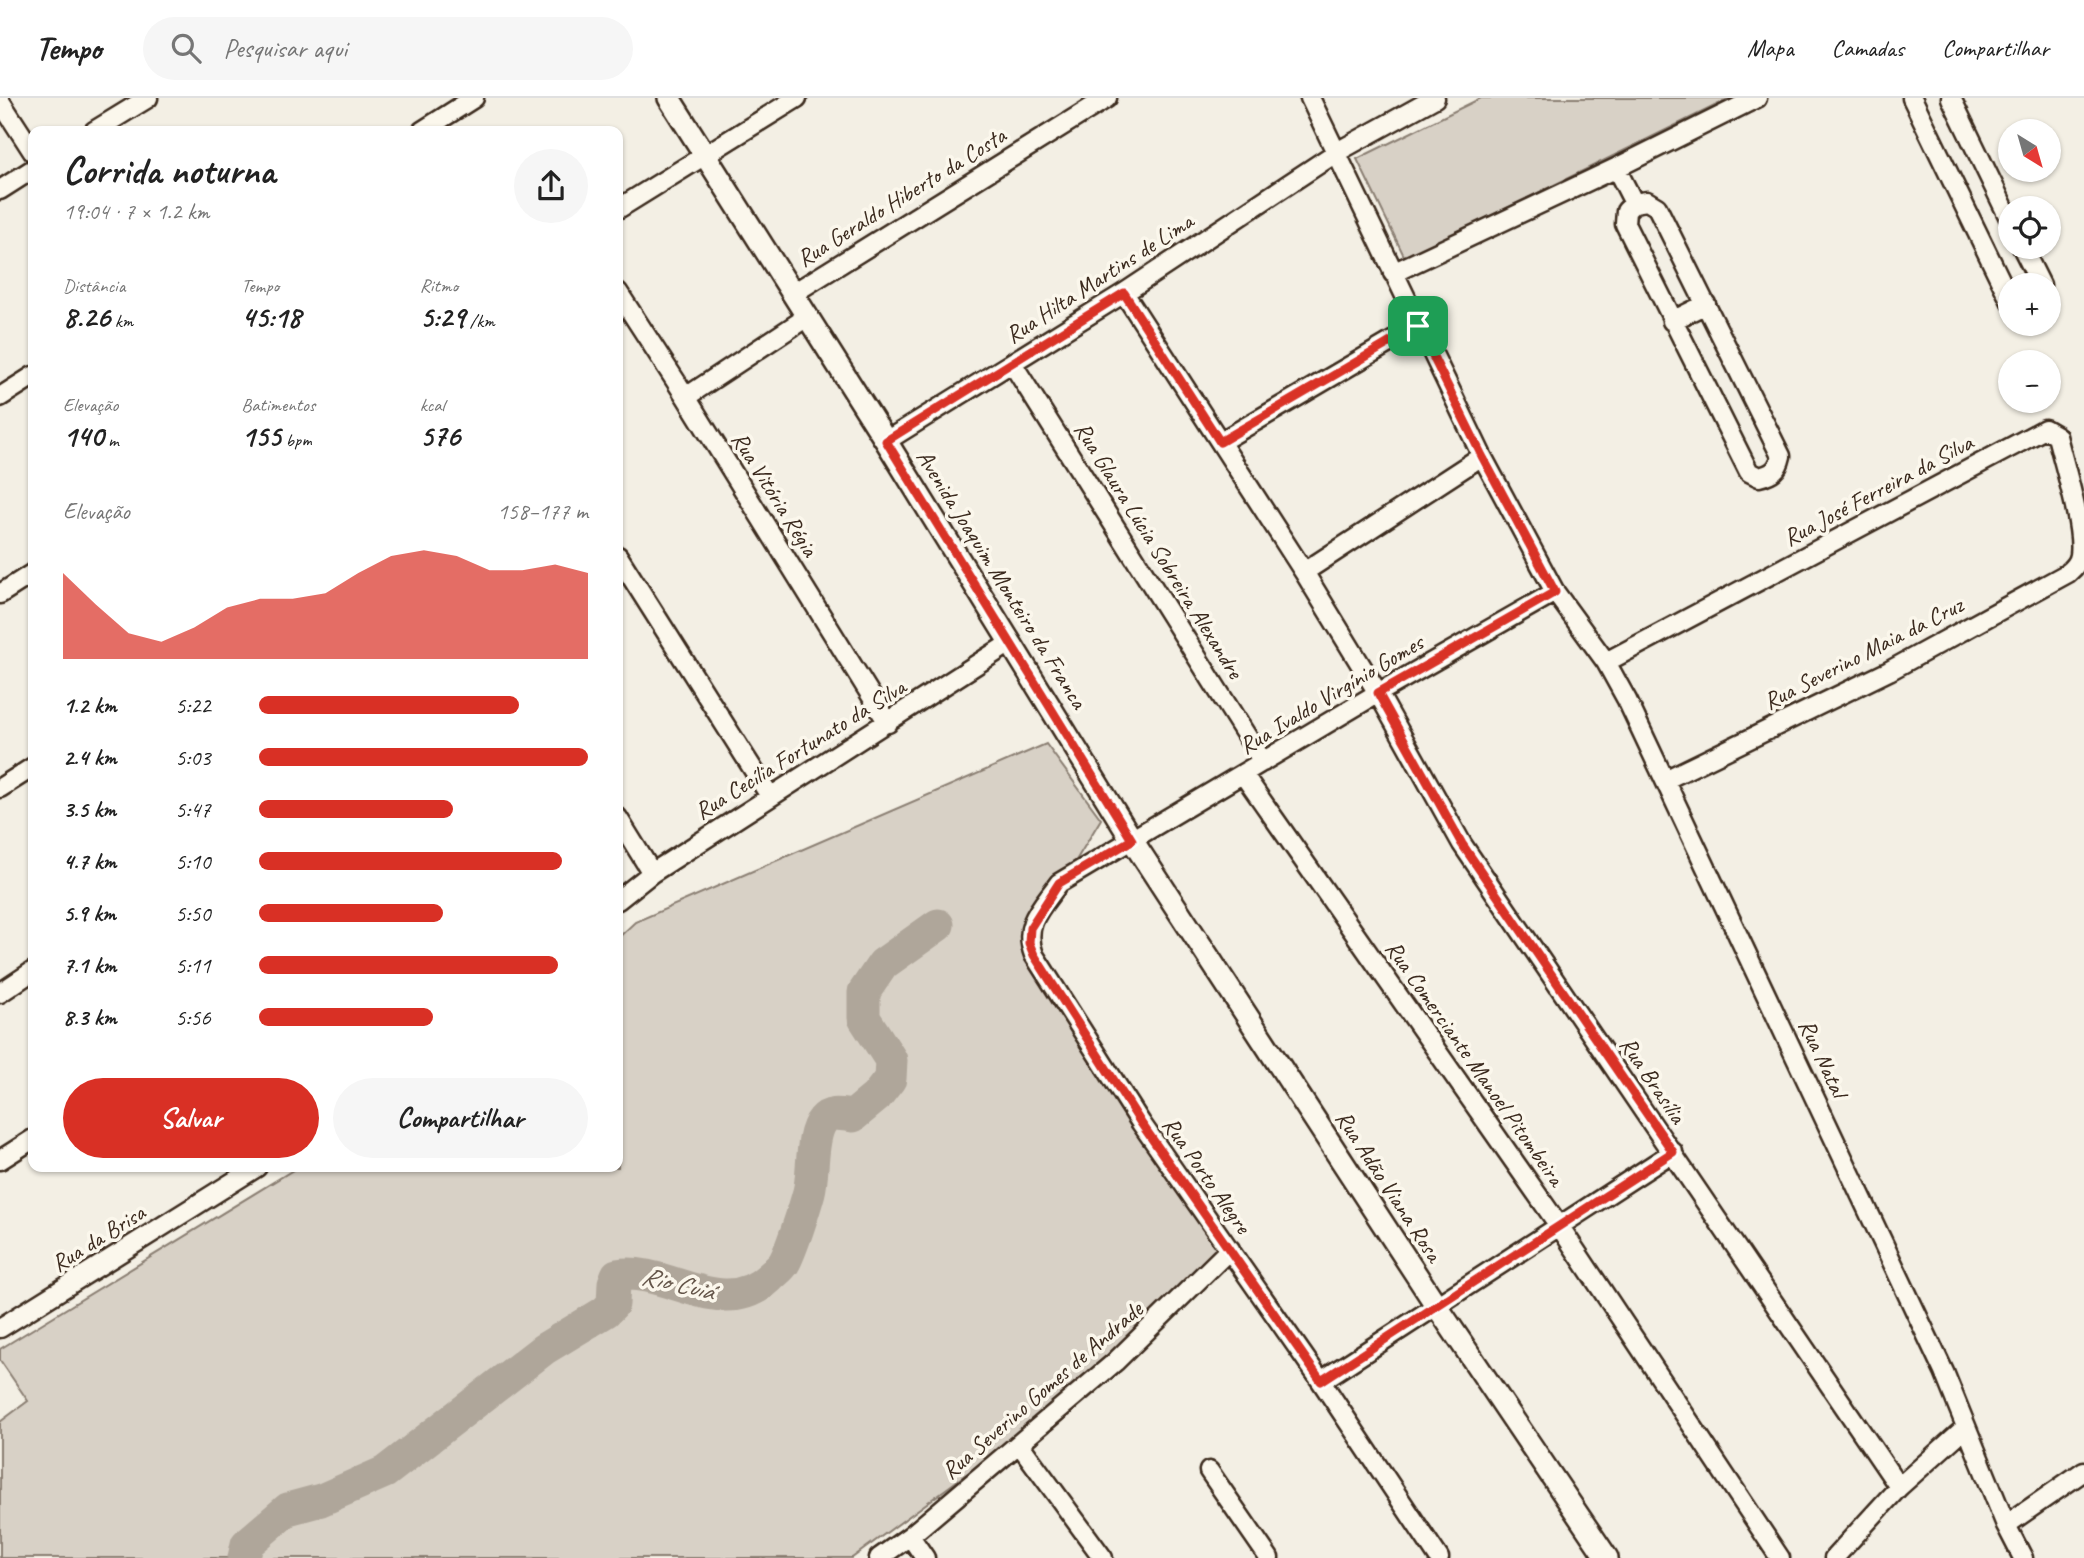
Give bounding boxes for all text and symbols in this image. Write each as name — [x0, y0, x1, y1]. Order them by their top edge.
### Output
search box — [143, 17, 633, 80]
text: Tempo — [35, 27, 101, 69]
icon: search — [167, 29, 205, 67]
text: Pesquisar aqui — [223, 32, 347, 65]
text: Mapa — [1747, 33, 1794, 63]
text: Camadas — [1832, 33, 1904, 63]
text: Compartilhar — [1942, 33, 2049, 63]
north arrow — [1998, 119, 2062, 182]
map controls — [1998, 119, 2061, 413]
street label: Rua Geraldo Hiberto da Costa — [791, 120, 1012, 274]
text: Corrida noturna — [63, 147, 275, 194]
button: share — [514, 149, 588, 223]
button: locate — [1998, 196, 2061, 259]
text: 19:04 · 7 × 1.2 km — [63, 197, 209, 226]
street label: Rua Hilta Martins de Lima — [999, 205, 1200, 350]
button: + — [1998, 273, 2061, 336]
text: Distância — [63, 274, 125, 298]
text: Tempo — [241, 274, 279, 298]
text: Ritmo — [420, 274, 458, 298]
pin — [1388, 296, 1448, 356]
text: 8.26 — [63, 298, 110, 336]
text: 45:18 — [241, 298, 301, 336]
text: 5:29 — [420, 298, 465, 336]
icon: arrive — [1399, 307, 1437, 345]
text: km — [110, 309, 133, 333]
text: /km — [465, 309, 495, 333]
button: − — [1998, 350, 2061, 413]
text: Elevação — [63, 393, 118, 417]
text: Batimentos — [241, 393, 315, 417]
text: kcal — [420, 393, 445, 417]
street label: Rua Glaura Lúcia Sobreira Alexandre — [1068, 416, 1252, 686]
text: 140 — [63, 417, 104, 455]
text: 155 — [241, 417, 281, 455]
text: 576 — [420, 417, 460, 455]
street label: Rua Vitória Régia — [725, 426, 826, 563]
street label: Rua José Ferreira da Silva — [1778, 427, 1979, 553]
text: m — [104, 428, 119, 452]
text: bpm — [281, 428, 312, 452]
street label: Avenida Joaquim Monteiro da Franca — [910, 444, 1095, 715]
text: Elevação — [63, 497, 130, 526]
text: 158–177 m — [497, 497, 588, 526]
street label: Rua Severino Maia da Cruz — [1758, 589, 1969, 716]
street label: Rua Ivaldo Virgínio Gomes — [1234, 626, 1430, 761]
street label: Rua Cecília Fortunato da Silva — [689, 671, 913, 826]
text: 1.2 km — [63, 691, 117, 720]
text: 5:22 — [175, 691, 211, 720]
text: 2.4 km — [63, 743, 117, 772]
text: 5:03 — [175, 743, 211, 772]
text: 3.5 km — [63, 795, 116, 824]
text: 5:47 — [175, 795, 211, 824]
text: 4.7 km — [63, 847, 116, 876]
text: 5:10 — [175, 847, 211, 876]
text: 5.9 km — [63, 899, 116, 928]
text: 5:50 — [175, 899, 211, 928]
street label: Rua Comerciante Manoel Pitombeira — [1379, 934, 1572, 1193]
text: 7.1 km — [63, 951, 116, 980]
text: 5:11 — [175, 951, 211, 980]
text: 8.3 km — [63, 1003, 117, 1032]
text: 5:56 — [175, 1003, 211, 1032]
street label: Rua Natal — [1792, 1014, 1856, 1105]
street label: Rua Brasília — [1613, 1031, 1694, 1130]
button: Salvar — [63, 1078, 319, 1158]
button: Compartilhar — [333, 1078, 588, 1158]
street label: Rua Adão Viana Rosa — [1329, 1105, 1450, 1269]
street label: Rua Porto Alegre — [1156, 1111, 1259, 1241]
street label: Rua da Brisa — [46, 1197, 152, 1279]
water label: Rio Cuiá — [639, 1259, 723, 1309]
street label: Rua Severino Gomes de Andrade — [935, 1293, 1150, 1486]

